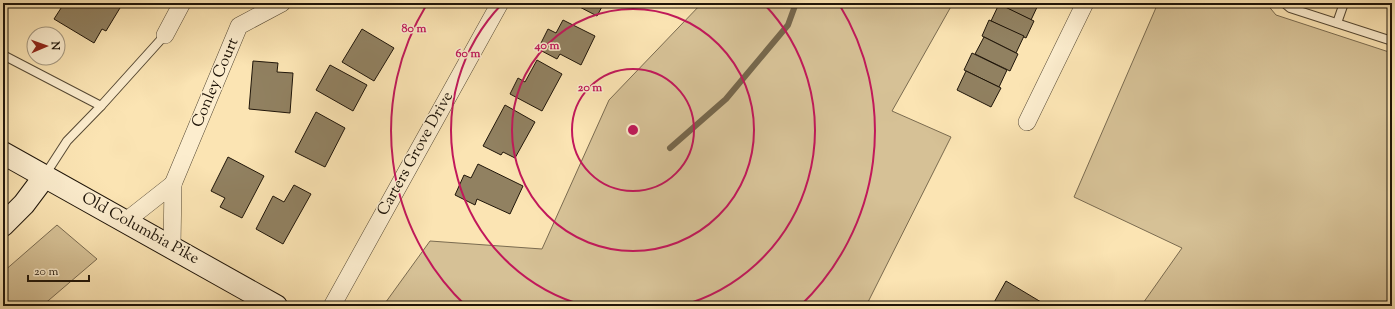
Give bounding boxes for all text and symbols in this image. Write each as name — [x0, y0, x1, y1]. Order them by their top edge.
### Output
text: 80 m — [402, 20, 426, 38]
north arrow — [26, 26, 66, 66]
street label: Conley Court — [187, 34, 245, 131]
text: 40 m — [534, 37, 559, 55]
text: N — [47, 40, 63, 51]
text: 60 m — [456, 45, 480, 63]
text: 20 m — [578, 79, 602, 97]
street label: Carters Grove Drive — [372, 88, 460, 220]
centre of rings — [626, 123, 640, 137]
street label: Old Columbia Pike — [77, 187, 203, 271]
scale bar — [28, 257, 89, 283]
text: 20 m — [34, 263, 59, 281]

